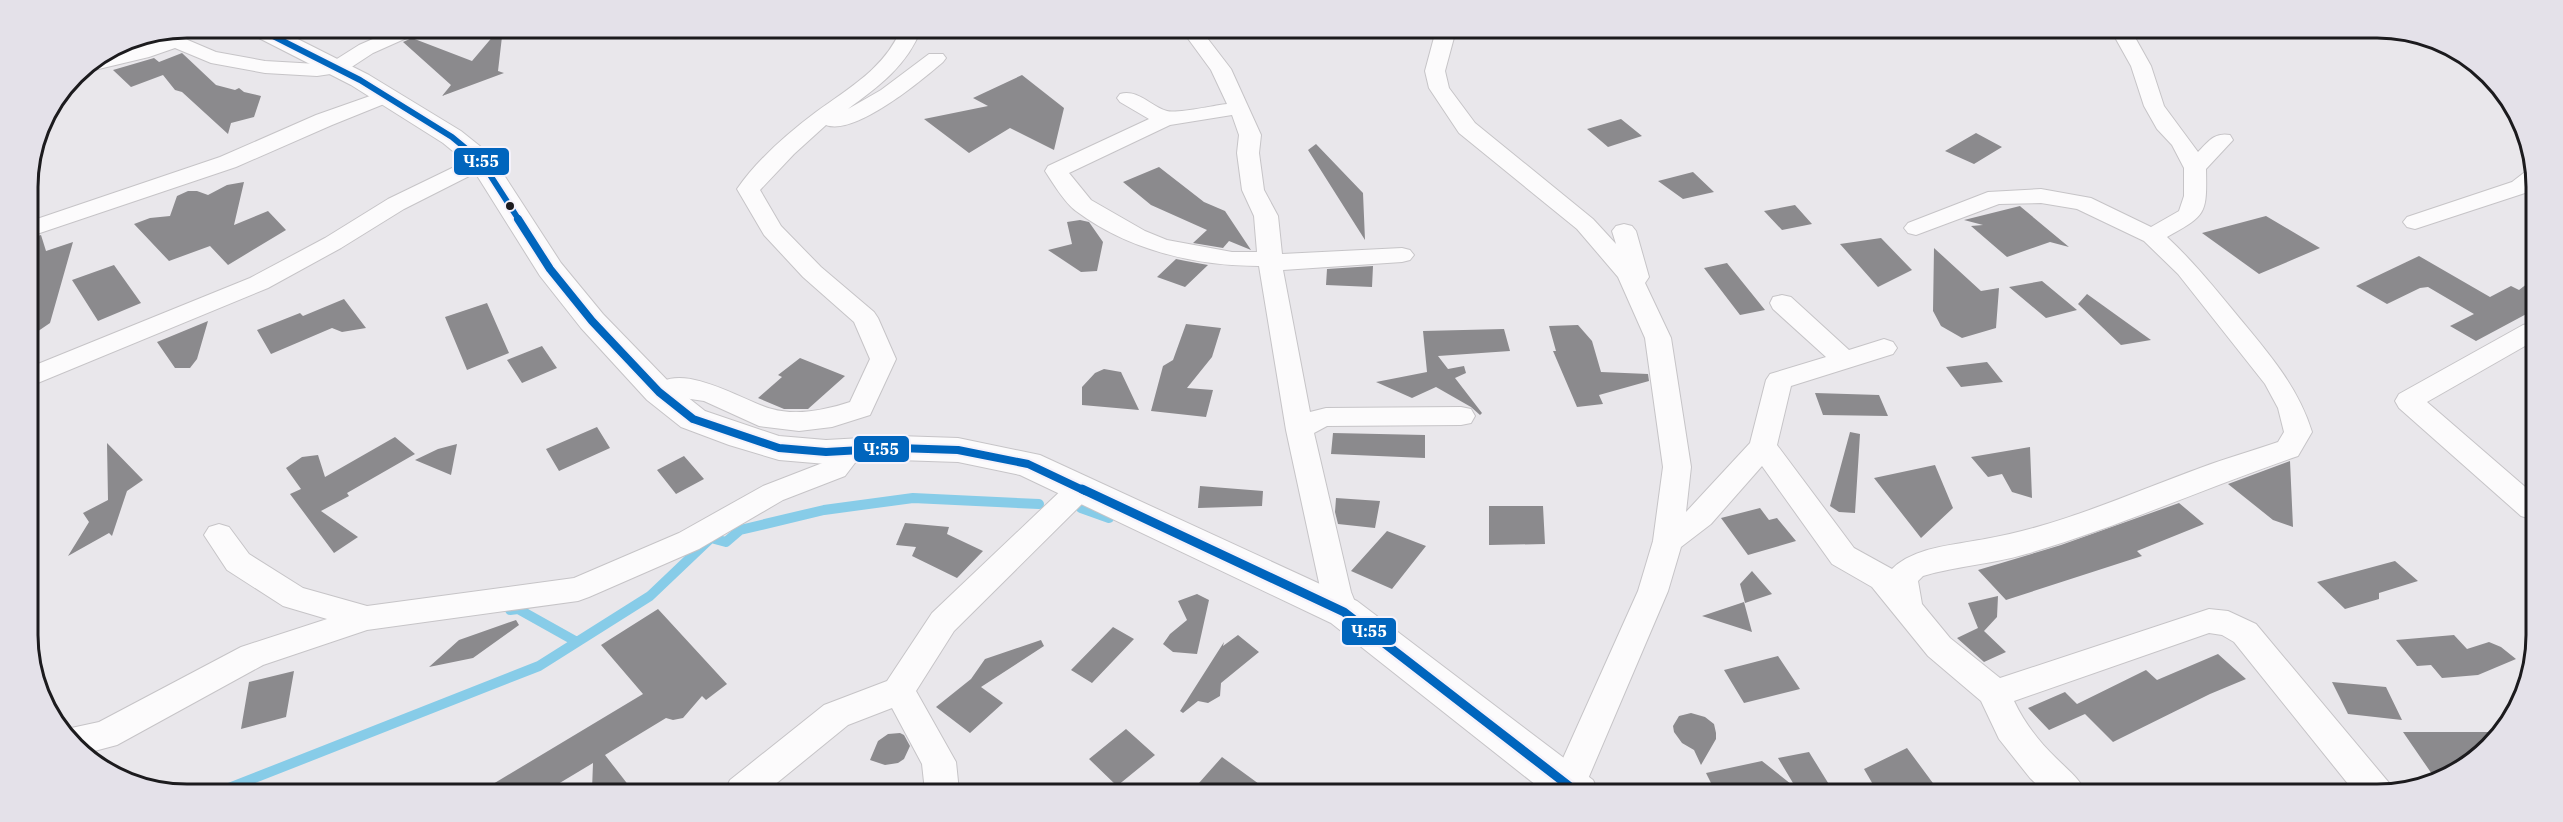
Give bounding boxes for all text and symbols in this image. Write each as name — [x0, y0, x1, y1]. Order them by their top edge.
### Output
line badge: Ч:55 — [453, 147, 510, 176]
text: Ч:55 — [463, 151, 499, 171]
unlabelled marker — [504, 200, 516, 212]
line badge: Ч:55 — [853, 435, 910, 463]
text: Ч:55 — [863, 439, 899, 459]
line badge: Ч:55 — [1341, 617, 1397, 646]
text: Ч:55 — [1351, 621, 1387, 641]

